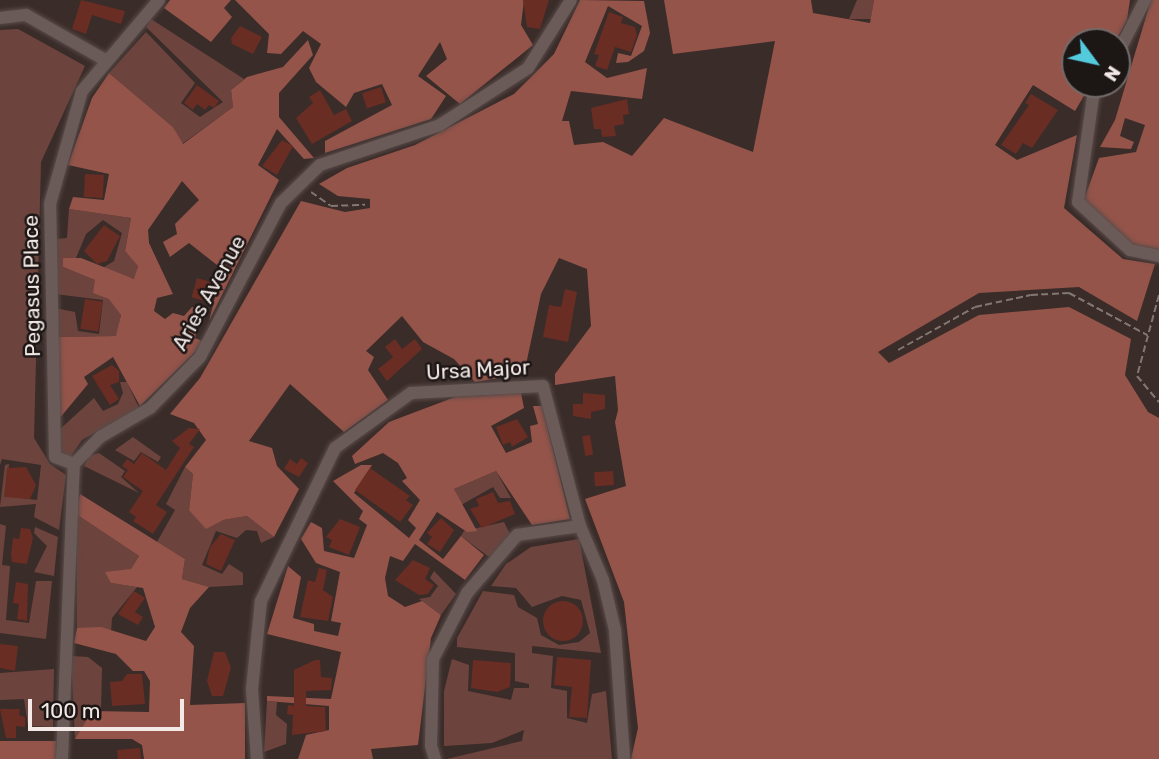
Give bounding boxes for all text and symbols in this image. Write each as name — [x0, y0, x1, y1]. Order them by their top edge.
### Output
north arrow — [1061, 28, 1131, 98]
text: N — [1099, 62, 1126, 86]
street label: Pegasus Place — [18, 215, 46, 357]
street label: Aries Avenue — [167, 231, 251, 355]
street label: Ursa Major — [425, 355, 531, 385]
scale bar — [32, 686, 187, 730]
text: 100 m — [41, 698, 100, 723]

